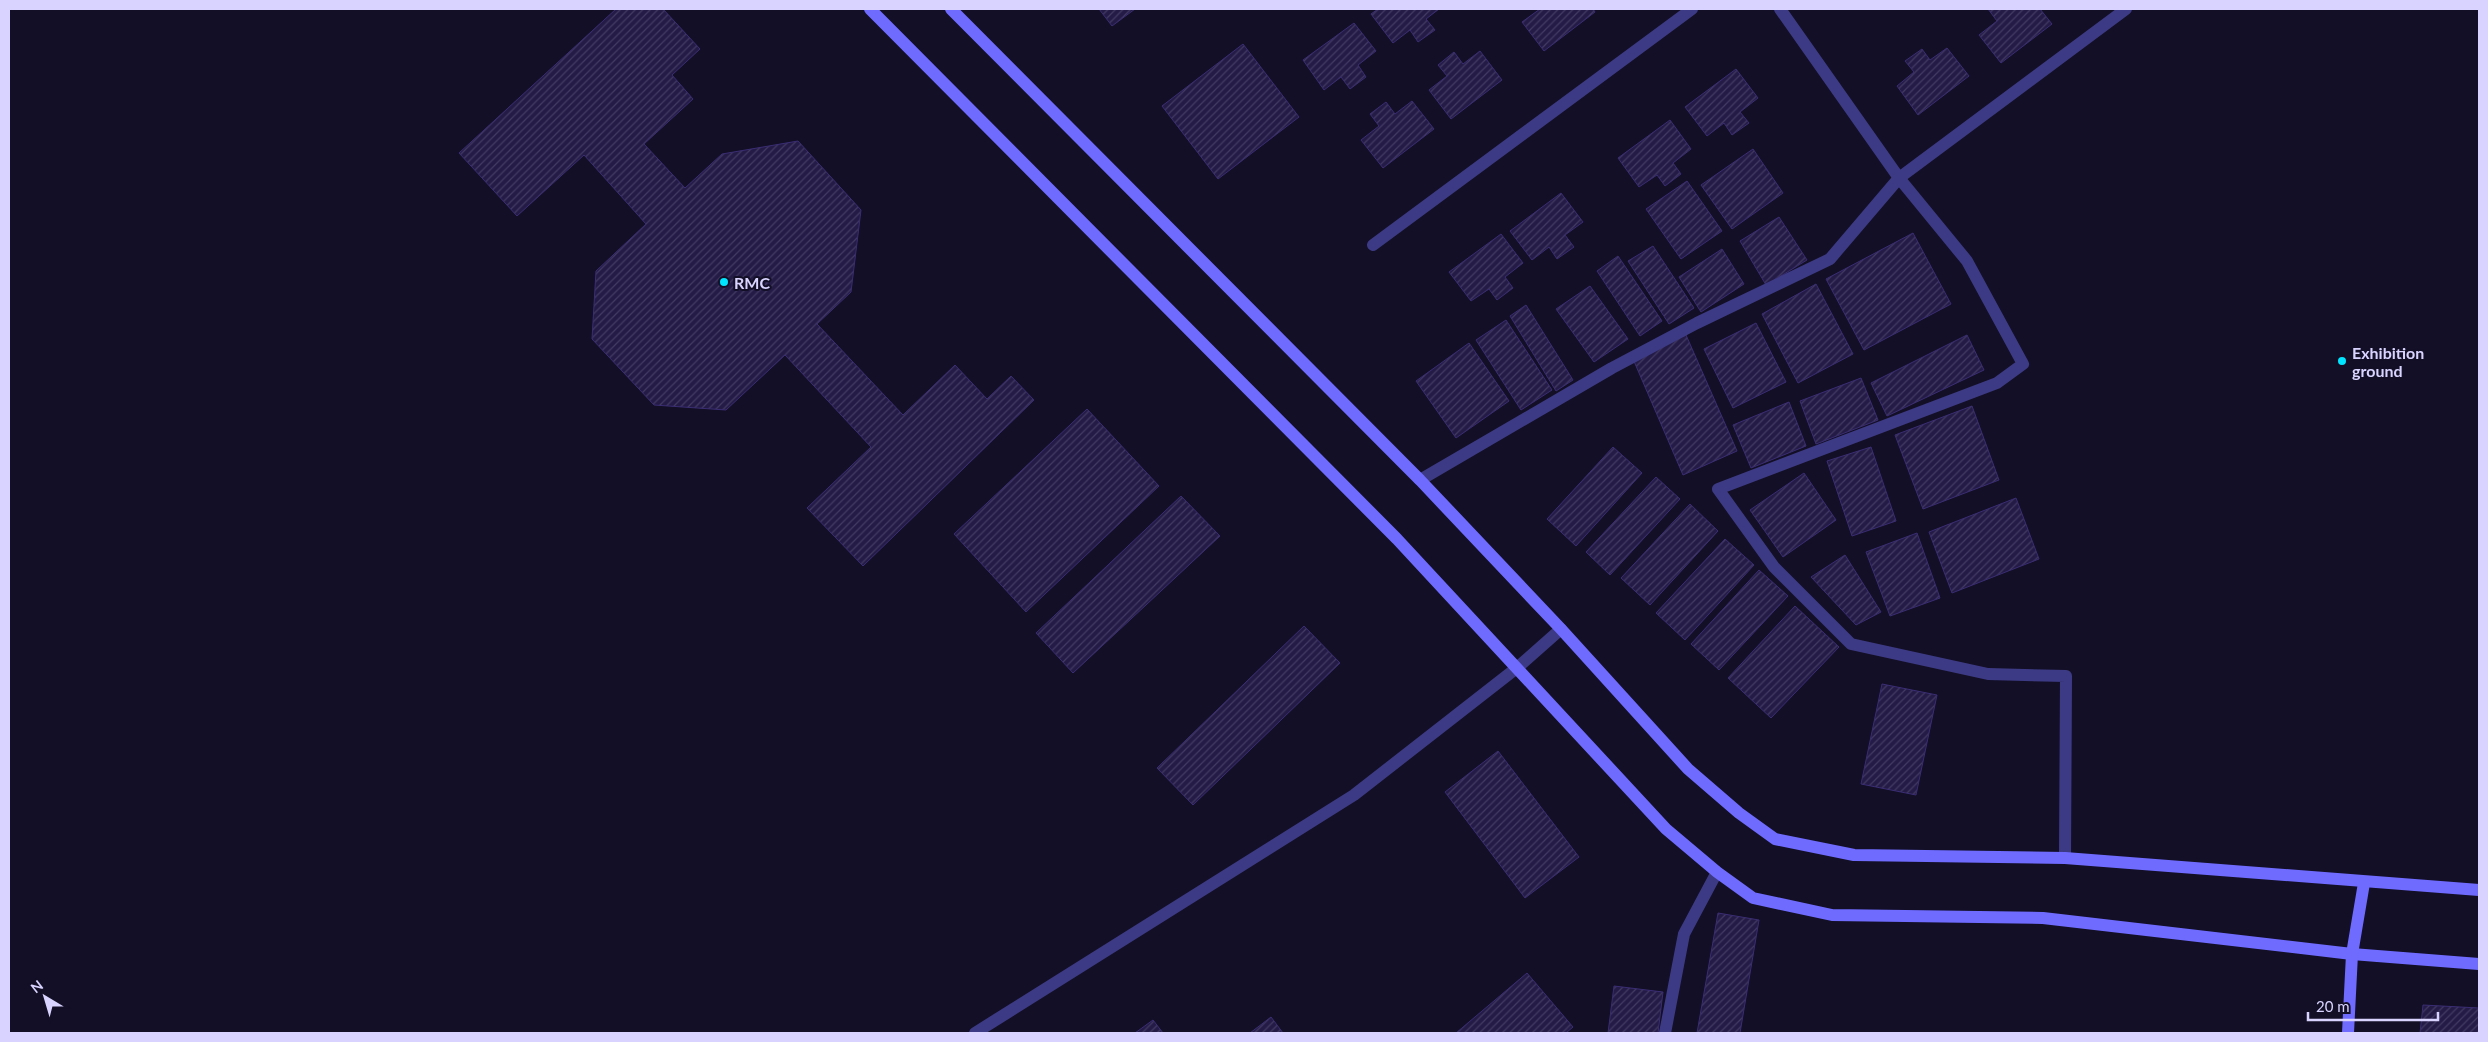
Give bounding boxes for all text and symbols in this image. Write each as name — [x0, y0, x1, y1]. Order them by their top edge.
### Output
place label: RMC — [734, 273, 770, 292]
marker: RMC — [718, 276, 730, 288]
place label: Exhibition ground — [2352, 343, 2424, 380]
marker: Exhibition ground — [2336, 355, 2348, 367]
north arrow — [20, 972, 70, 1022]
text: N — [27, 976, 46, 996]
scale bar — [2308, 990, 2438, 1022]
text: 20 m — [2316, 997, 2350, 1015]

